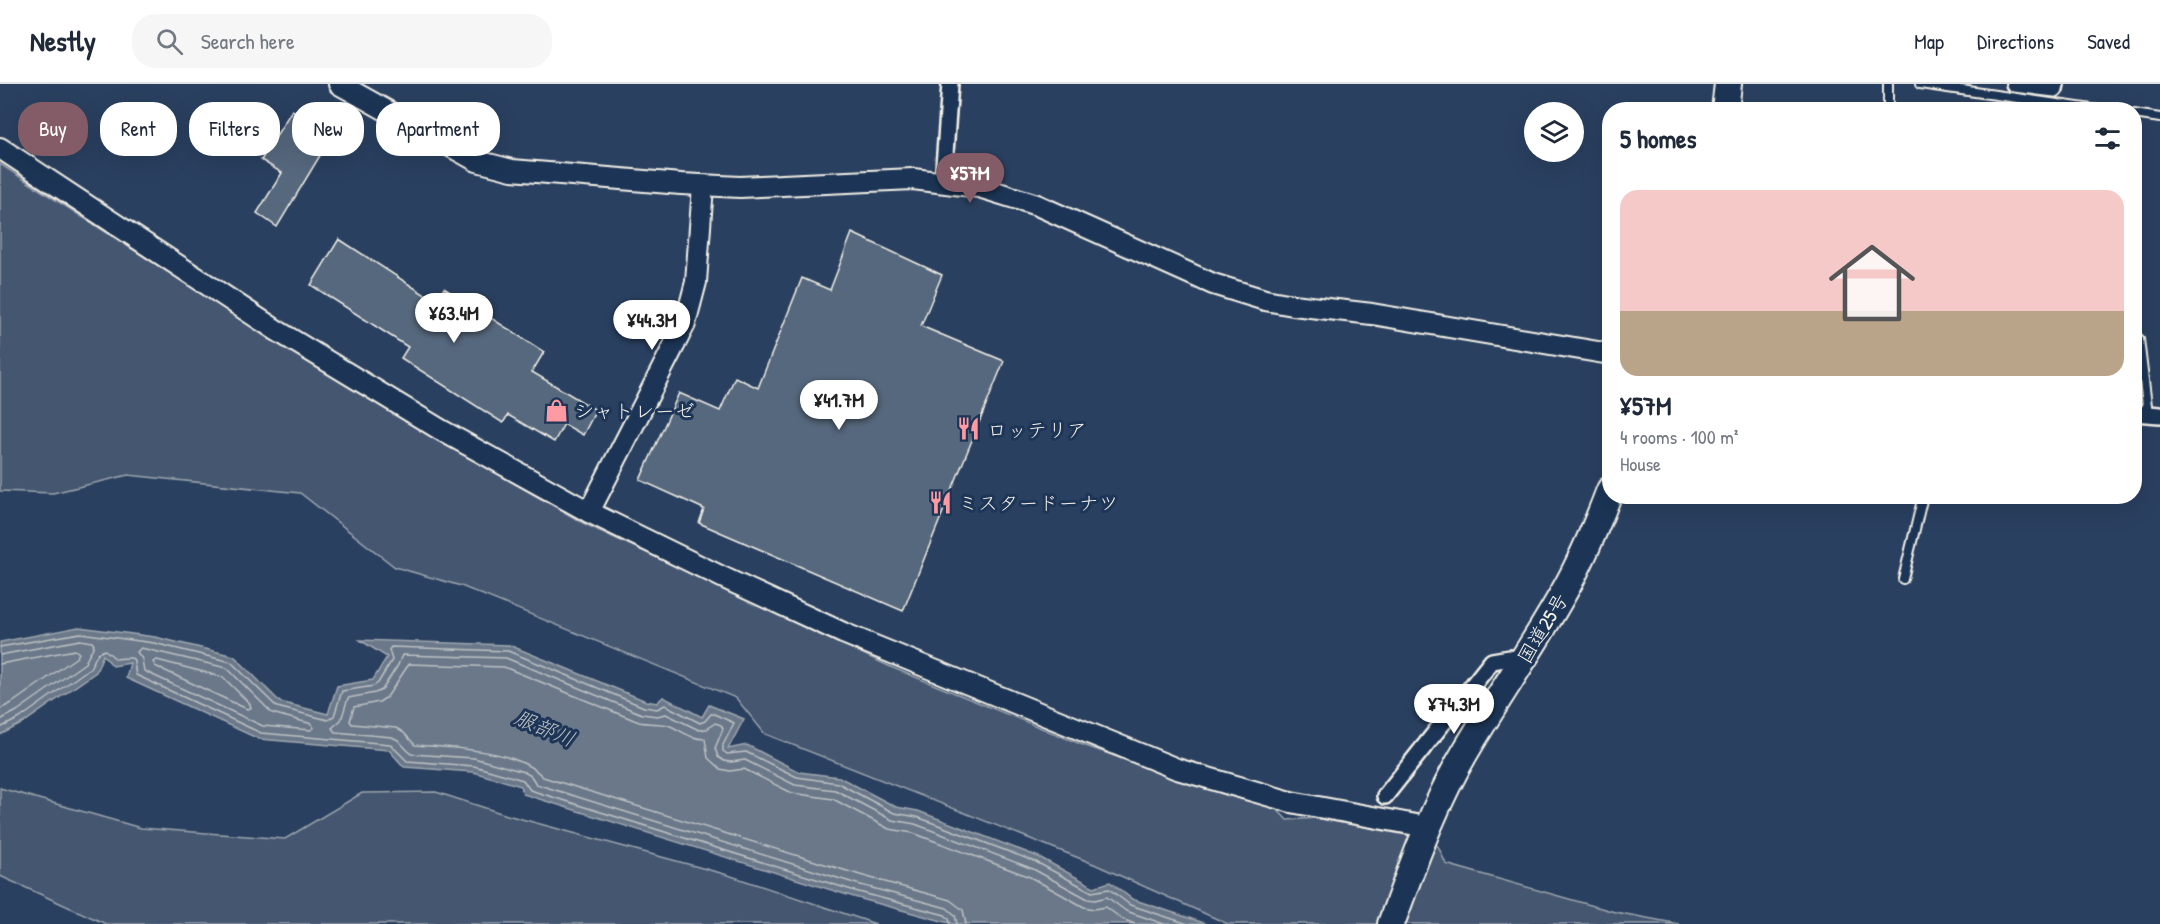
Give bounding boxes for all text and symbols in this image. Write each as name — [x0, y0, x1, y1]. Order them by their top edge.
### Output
search box — [132, 14, 552, 68]
text: Nestly — [30, 22, 96, 60]
icon: search — [153, 25, 186, 58]
text: Search here — [201, 26, 295, 56]
text: Map — [1914, 27, 1944, 56]
text: Directions — [1977, 27, 2054, 56]
text: Saved — [2087, 27, 2130, 56]
chip: Buy — [18, 102, 88, 156]
chip: Rent — [100, 102, 177, 156]
chip: Filters — [189, 102, 280, 156]
chip: New — [292, 102, 364, 156]
chip: Apartment — [376, 102, 500, 156]
map controls — [1524, 102, 1584, 162]
button: layers — [1524, 102, 1584, 162]
text: 5 homes — [1620, 121, 1696, 156]
icon: filters — [2091, 122, 2124, 155]
pin: ¥57M — [934, 153, 1006, 204]
text: ¥57M — [950, 159, 990, 186]
icon: home — [1818, 229, 1926, 337]
pin: ¥63.4M — [405, 293, 503, 344]
text: ¥63.4M — [429, 299, 479, 326]
pin: ¥44.3M — [603, 300, 701, 351]
text: ¥44.3M — [627, 306, 677, 333]
pin: ¥41.7M — [790, 380, 888, 431]
text: ¥41.7M — [814, 386, 864, 413]
text: ¥57M — [1620, 388, 1671, 423]
shop icon: シャトレーゼ — [543, 397, 569, 423]
place label: シャトレーゼ — [574, 397, 695, 424]
restaurant icon: ロッテリア — [956, 416, 982, 442]
place label: ロッテリア — [987, 416, 1087, 443]
text: 4 rooms · 100 m² — [1620, 423, 1738, 450]
text: House — [1620, 450, 1661, 477]
restaurant icon: ミスタードーナツ — [927, 489, 953, 515]
place label: ミスタードーナツ — [958, 489, 1118, 516]
street label: 国道25号 — [1510, 588, 1574, 668]
pin: ¥74.3M — [1405, 684, 1503, 735]
text: ¥74.3M — [1428, 690, 1480, 717]
water label: 服部川 — [510, 702, 580, 754]

